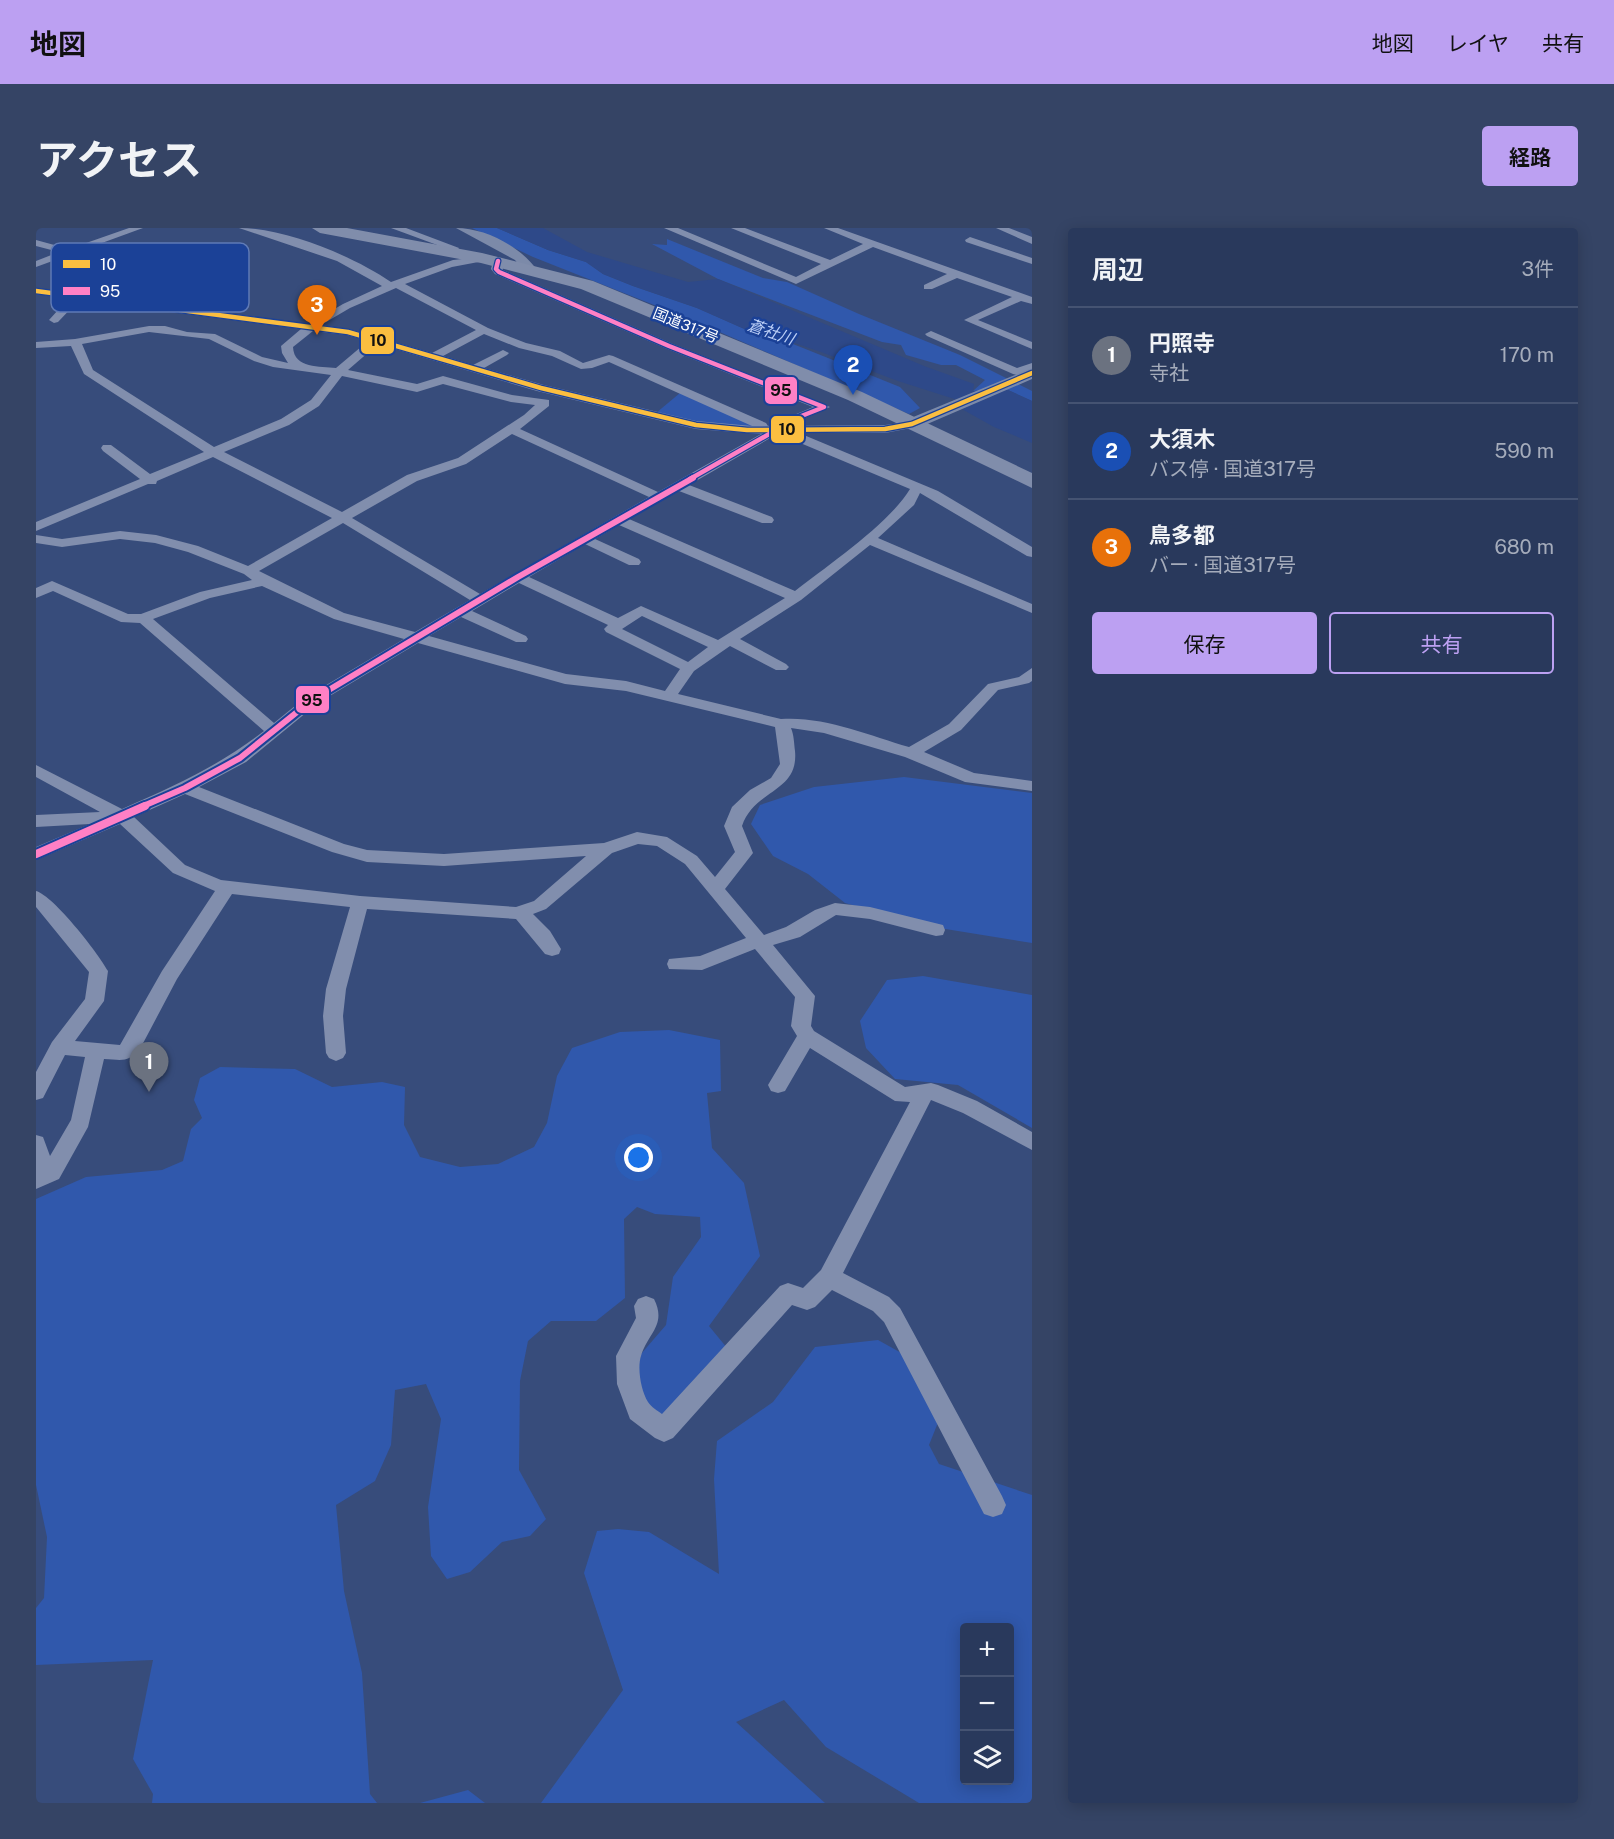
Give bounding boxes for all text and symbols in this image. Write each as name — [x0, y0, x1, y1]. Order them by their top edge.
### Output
text: 地図 — [30, 27, 86, 60]
text: 地図 — [1372, 31, 1414, 56]
text: レイヤ — [1447, 31, 1509, 56]
text: 共有 — [1542, 31, 1584, 56]
button: 経路 — [1482, 126, 1578, 186]
text: アクセス — [36, 135, 202, 184]
legend — [51, 243, 249, 312]
text: 周辺 — [1092, 254, 1144, 285]
text: 10 — [100, 255, 117, 274]
text: 3件 — [1521, 257, 1554, 281]
text: 95 — [100, 282, 120, 301]
pin: 3 — [298, 285, 336, 335]
street label: 国道317号 — [651, 304, 721, 346]
water label: 蒼社川 — [745, 315, 799, 349]
line badge: 10 — [360, 326, 395, 355]
text: 円照寺 — [1149, 330, 1215, 356]
text: 10 — [369, 331, 387, 350]
text: 1 — [1107, 343, 1116, 367]
text: 170 m — [1500, 343, 1554, 367]
pin: 2 — [834, 346, 872, 395]
text: 寺社 — [1149, 361, 1189, 385]
line badge: 95 — [764, 376, 798, 405]
text: 95 — [770, 381, 792, 400]
line badge: 10 — [770, 415, 805, 444]
text: 10 — [778, 420, 796, 439]
text: 大須木 — [1149, 426, 1215, 452]
text: 2 — [1105, 439, 1118, 463]
text: 590 m — [1494, 439, 1554, 463]
text: バス停 · 国道317号 — [1149, 457, 1316, 481]
text: 鳥多都 — [1149, 522, 1215, 548]
text: 3 — [1105, 535, 1118, 559]
text: 680 m — [1494, 535, 1554, 559]
text: バー · 国道317号 — [1149, 553, 1296, 577]
button: 保存 — [1092, 612, 1317, 674]
button: 共有 — [1329, 612, 1554, 674]
line badge: 95 — [295, 685, 330, 714]
text: 95 — [301, 691, 323, 710]
pin: 1 — [130, 1042, 168, 1092]
your location — [624, 1143, 653, 1172]
map controls — [960, 1623, 1014, 1785]
button: + — [960, 1623, 1014, 1677]
button: − — [960, 1677, 1014, 1731]
button: layers — [960, 1731, 1014, 1785]

